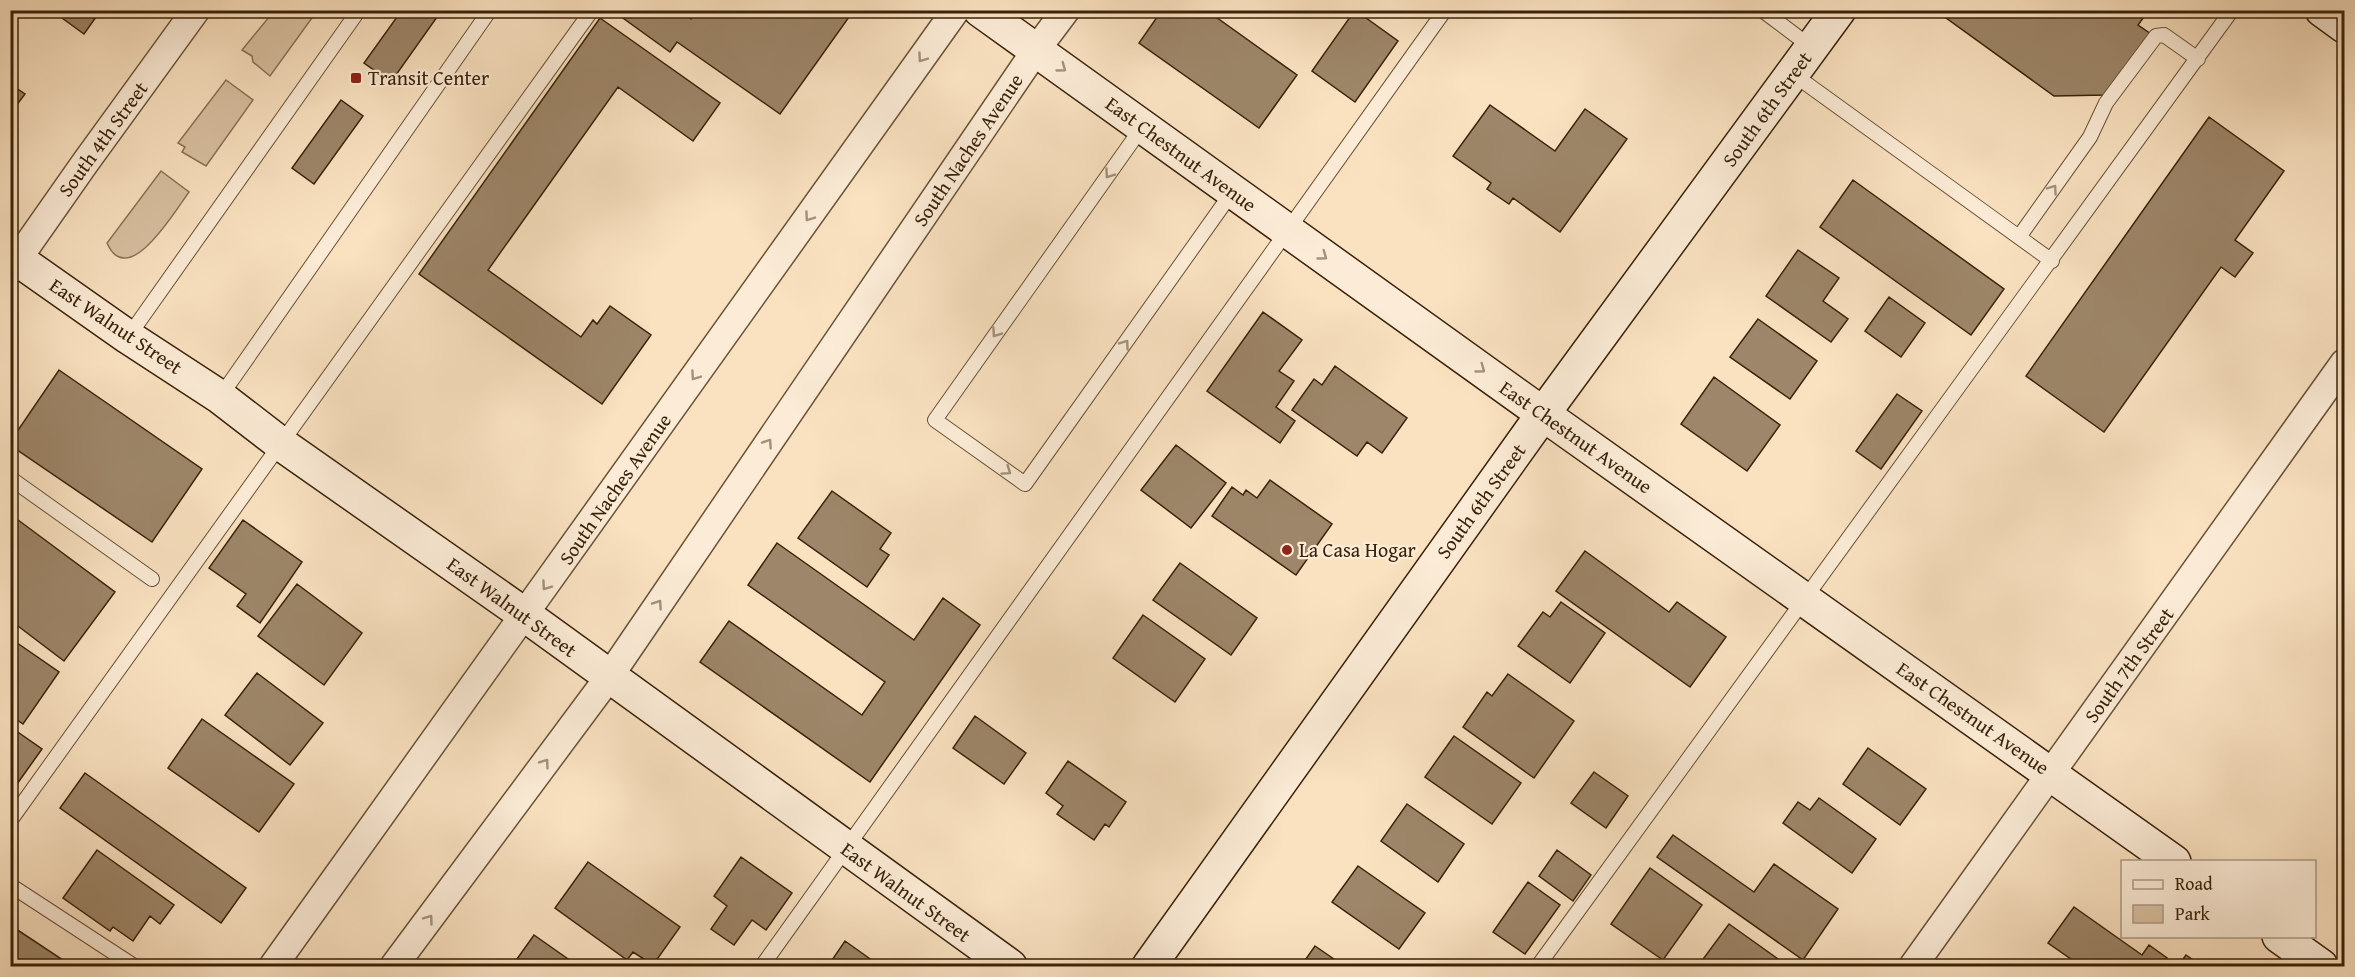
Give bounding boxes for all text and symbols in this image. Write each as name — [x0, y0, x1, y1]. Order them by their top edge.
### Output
street label: South 6th Street — [1715, 45, 1818, 172]
one-way arrow — [918, 52, 929, 63]
one-way arrow — [1055, 61, 1066, 72]
place label: Transit Center — [368, 63, 489, 92]
street label: South Naches Avenue — [906, 67, 1030, 232]
marker: Transit Center — [349, 71, 363, 85]
street label: South 4th Street — [51, 75, 154, 202]
street label: East Chestnut Avenue — [1100, 89, 1263, 218]
one-way arrow — [1105, 168, 1116, 179]
one-way arrow — [2046, 185, 2057, 196]
one-way arrow — [805, 210, 816, 221]
one-way arrow — [1316, 249, 1327, 260]
street label: East Walnut Street — [44, 270, 188, 381]
one-way arrow — [992, 327, 1003, 338]
one-way arrow — [1118, 339, 1129, 350]
one-way arrow — [1474, 362, 1485, 373]
one-way arrow — [691, 369, 702, 380]
street label: East Chestnut Avenue — [1494, 373, 1659, 500]
street label: South Naches Avenue — [551, 407, 678, 570]
street label: South 6th Street — [1429, 437, 1532, 564]
one-way arrow — [761, 439, 772, 450]
one-way arrow — [1000, 464, 1011, 475]
place label: La Casa Hogar — [1299, 535, 1416, 564]
marker: La Casa Hogar — [1280, 543, 1294, 557]
street label: East Walnut Street — [441, 549, 583, 664]
one-way arrow — [542, 579, 553, 590]
one-way arrow — [651, 600, 662, 611]
street label: South 7th Street — [2077, 601, 2180, 728]
street label: East Chestnut Avenue — [1891, 654, 2056, 781]
one-way arrow — [538, 758, 549, 769]
street label: East Walnut Street — [835, 834, 977, 949]
legend — [2121, 860, 2316, 938]
text: Road — [2175, 870, 2213, 897]
text: Park — [2175, 900, 2211, 927]
one-way arrow — [422, 915, 433, 926]

